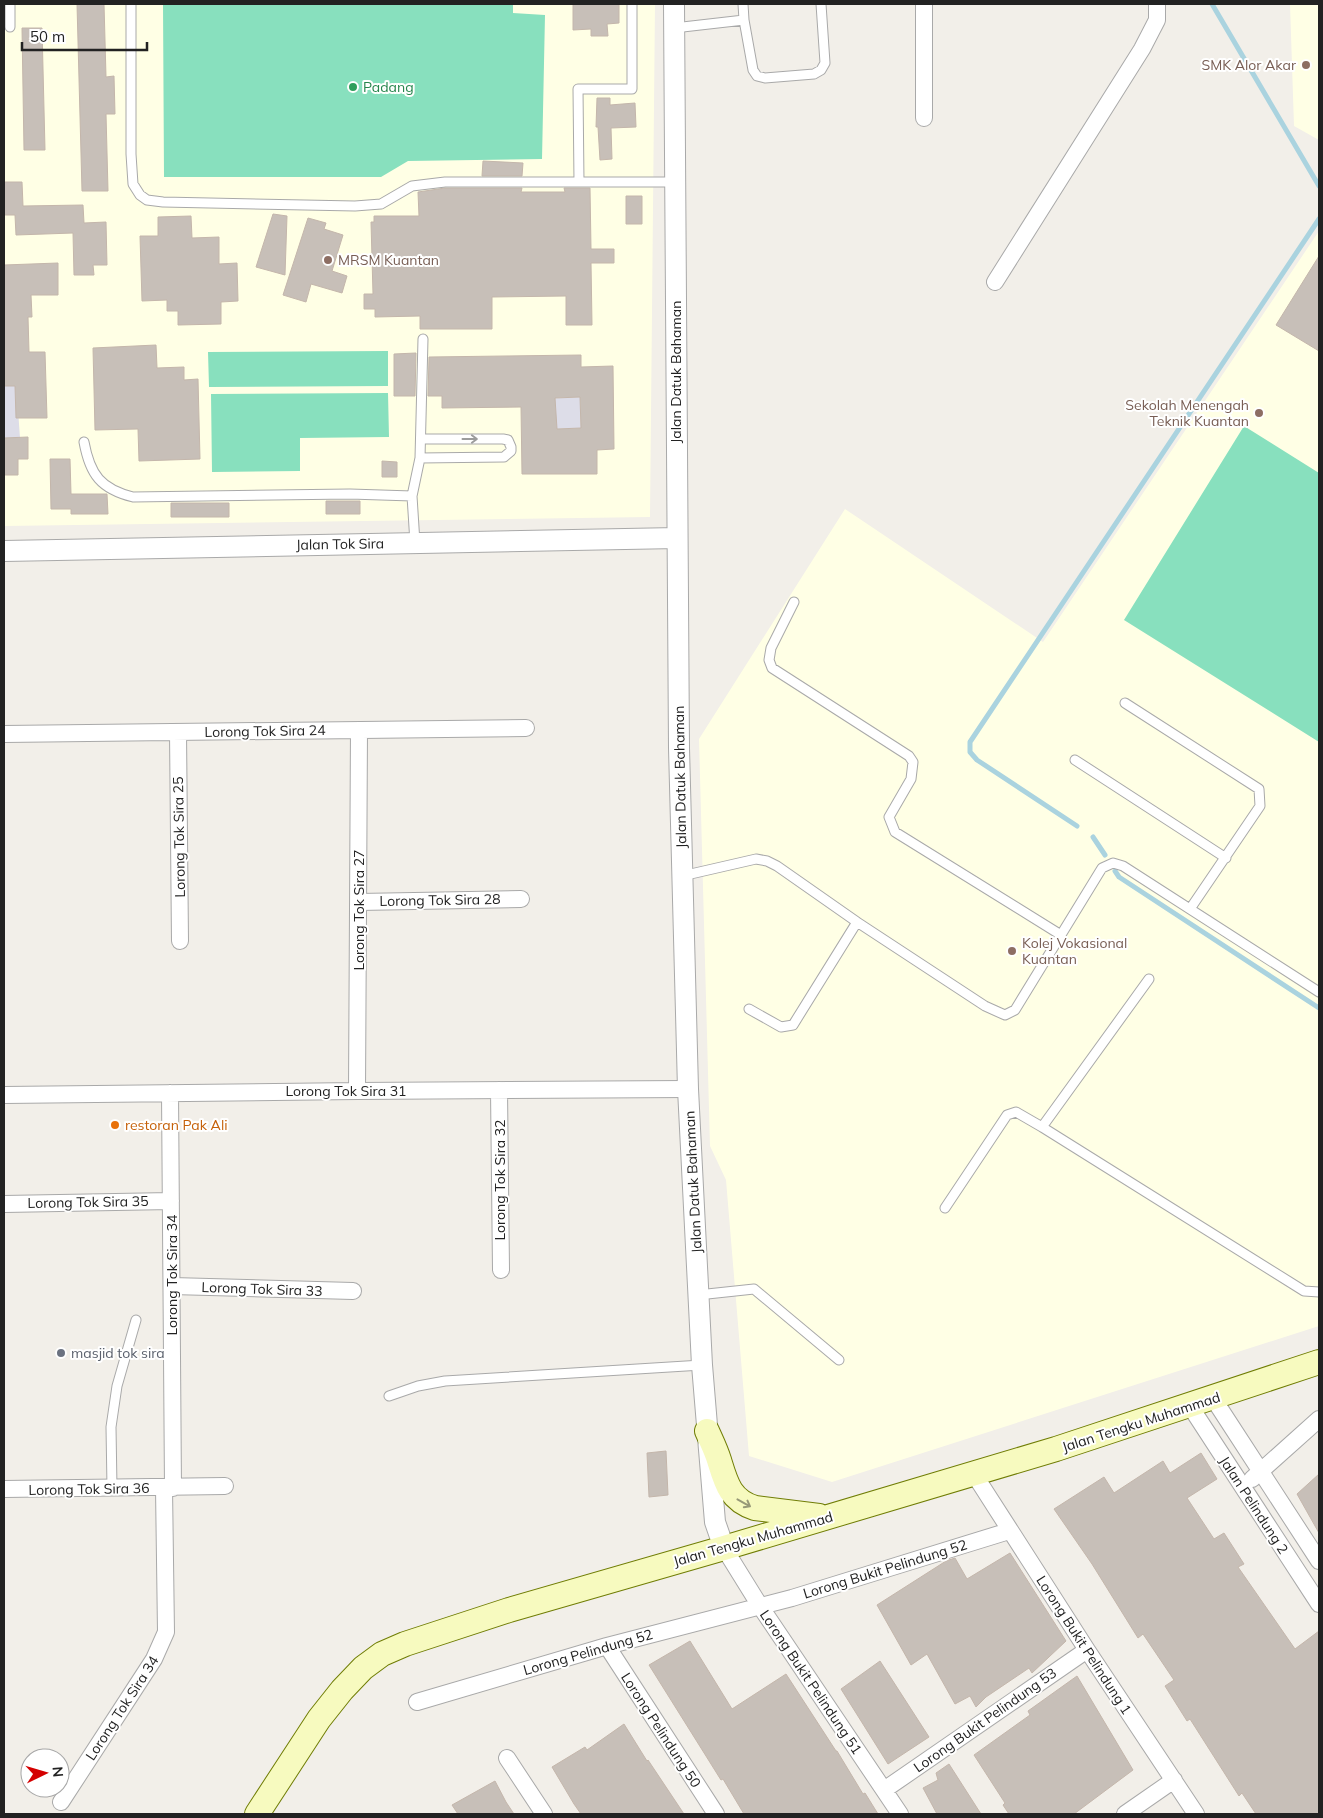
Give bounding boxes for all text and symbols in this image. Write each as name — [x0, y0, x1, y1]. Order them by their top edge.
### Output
scale bar — [22, 20, 148, 52]
text: 50 m — [30, 27, 65, 46]
place label: SMK Alor Akar — [1201, 56, 1297, 74]
marker: SMK Alor Akar — [1300, 59, 1312, 71]
place label: Padang — [363, 78, 414, 96]
marker: Padang — [347, 81, 359, 93]
place label: MRSM Kuantan — [338, 251, 439, 269]
marker: MRSM Kuantan — [322, 254, 334, 266]
street label: Jalan Datuk Bahaman — [667, 301, 685, 443]
place label: Sekolah Menengah Teknik Kuantan — [1125, 396, 1249, 430]
marker: Sekolah Menengah Teknik Kuantan — [1253, 407, 1265, 419]
one-way arrow — [462, 434, 478, 444]
street label: Jalan Tok Sira — [296, 534, 384, 554]
street label: Jalan Datuk Bahaman — [670, 705, 690, 849]
street label: Lorong Tok Sira 24 — [204, 721, 326, 741]
street label: Lorong Tok Sira 25 — [169, 776, 189, 898]
street label: Lorong Tok Sira 27 — [350, 849, 368, 971]
street label: Lorong Tok Sira 28 — [379, 890, 501, 910]
place label: Kolej Vokasional Kuantan — [1022, 934, 1127, 968]
marker: Kolej Vokasional Kuantan — [1006, 945, 1018, 957]
street label: Lorong Tok Sira 31 — [285, 1082, 407, 1100]
street label: Jalan Datuk Bahaman — [680, 1110, 706, 1254]
place label: restoran Pak Ali — [125, 1116, 228, 1134]
marker: restoran Pak Ali — [109, 1119, 121, 1131]
street label: Lorong Tok Sira 32 — [491, 1119, 509, 1241]
street label: Lorong Tok Sira 35 — [27, 1192, 149, 1212]
street label: Lorong Tok Sira 34 — [163, 1214, 181, 1336]
street label: Lorong Tok Sira 33 — [201, 1278, 323, 1300]
place label: masjid tok sira — [71, 1344, 165, 1362]
marker: masjid tok sira — [55, 1347, 67, 1359]
street label: Jalan Tengku Muhammad — [1060, 1388, 1222, 1456]
street label: Jalan Pelindung 2 — [1216, 1453, 1292, 1557]
street label: Lorong Tok Sira 36 — [28, 1479, 150, 1499]
one-way arrow — [736, 1499, 751, 1508]
street label: Jalan Tengku Muhammad — [671, 1508, 835, 1570]
street label: Lorong Bukit Pelindung 52 — [801, 1535, 969, 1603]
street label: Lorong Bukit Pelindung 1 — [1032, 1572, 1136, 1718]
street label: Lorong Bukit Pelindung 51 — [756, 1606, 866, 1758]
street label: Lorong Pelindung 52 — [521, 1625, 655, 1679]
street label: Lorong Tok Sira 34 — [81, 1652, 163, 1764]
street label: Lorong Bukit Pelindung 53 — [910, 1664, 1060, 1776]
street label: Lorong Pelindung 50 — [617, 1669, 705, 1791]
north arrow — [20, 1748, 70, 1798]
text: N — [49, 1766, 67, 1778]

